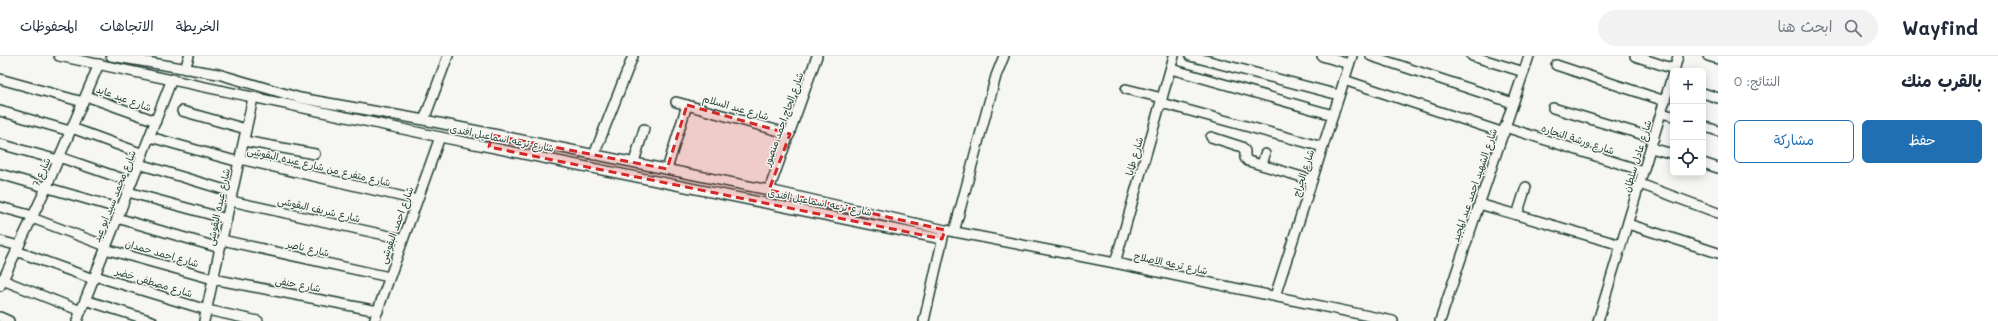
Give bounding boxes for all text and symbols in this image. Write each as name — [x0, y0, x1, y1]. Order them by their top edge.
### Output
search box — [1598, 10, 1878, 46]
text: Wayfind — [1902, 15, 1978, 40]
text: المحفوظات — [20, 16, 78, 35]
text: الاتجاهات — [100, 16, 154, 35]
text: الخريطة — [176, 16, 219, 35]
text: ابحث هنا — [1777, 16, 1832, 36]
icon: search — [1842, 17, 1864, 39]
map controls — [1670, 68, 1706, 176]
button: + — [1670, 68, 1706, 104]
text: بالقرب منك — [1901, 69, 1982, 91]
street label: شارع الحاج احمد منصور — [759, 70, 808, 169]
text: النتائج: 0 — [1734, 72, 1780, 89]
street label: شارع عيد عايد — [94, 82, 154, 115]
street label: شارع عبد السلام — [701, 91, 771, 124]
button: − — [1670, 104, 1706, 140]
street label: شارع عادل سلطان — [1619, 118, 1656, 194]
button: مشاركة — [1734, 120, 1854, 163]
button: حفظ — [1862, 120, 1982, 163]
street label: شارع ترعه اسماعيل افندى — [449, 121, 556, 156]
street label: شارع ورشة النجاره — [1539, 121, 1617, 158]
street label: شارع الشهيد احمد عبد المجيد — [1448, 126, 1501, 244]
street label: شارع طابا — [1122, 135, 1147, 177]
button: locate — [1670, 140, 1706, 176]
street label: شارع متفرع من شارع عبده البقوشى — [246, 143, 392, 190]
street label: شارع الجراج — [1289, 147, 1318, 199]
street label: شارع محمد سيد ابو عيد — [89, 148, 140, 244]
street label: شارع 7 — [28, 155, 55, 189]
street label: شارع عبده البقوشى — [203, 167, 234, 247]
street label: شارع احمد البقوشى — [376, 184, 417, 266]
street label: شارع ترعه اسماعيل افندى — [767, 185, 874, 220]
street label: شارع شريف البقوشى — [276, 193, 362, 226]
street label: شارع احمد حمدان — [123, 236, 201, 271]
street label: شارع ناصر — [284, 236, 331, 261]
street label: شارع ترعه الاصلاح — [1133, 248, 1209, 279]
street label: شارع مصطفى خضر — [112, 263, 195, 301]
street label: شارع حنفى — [274, 273, 322, 296]

